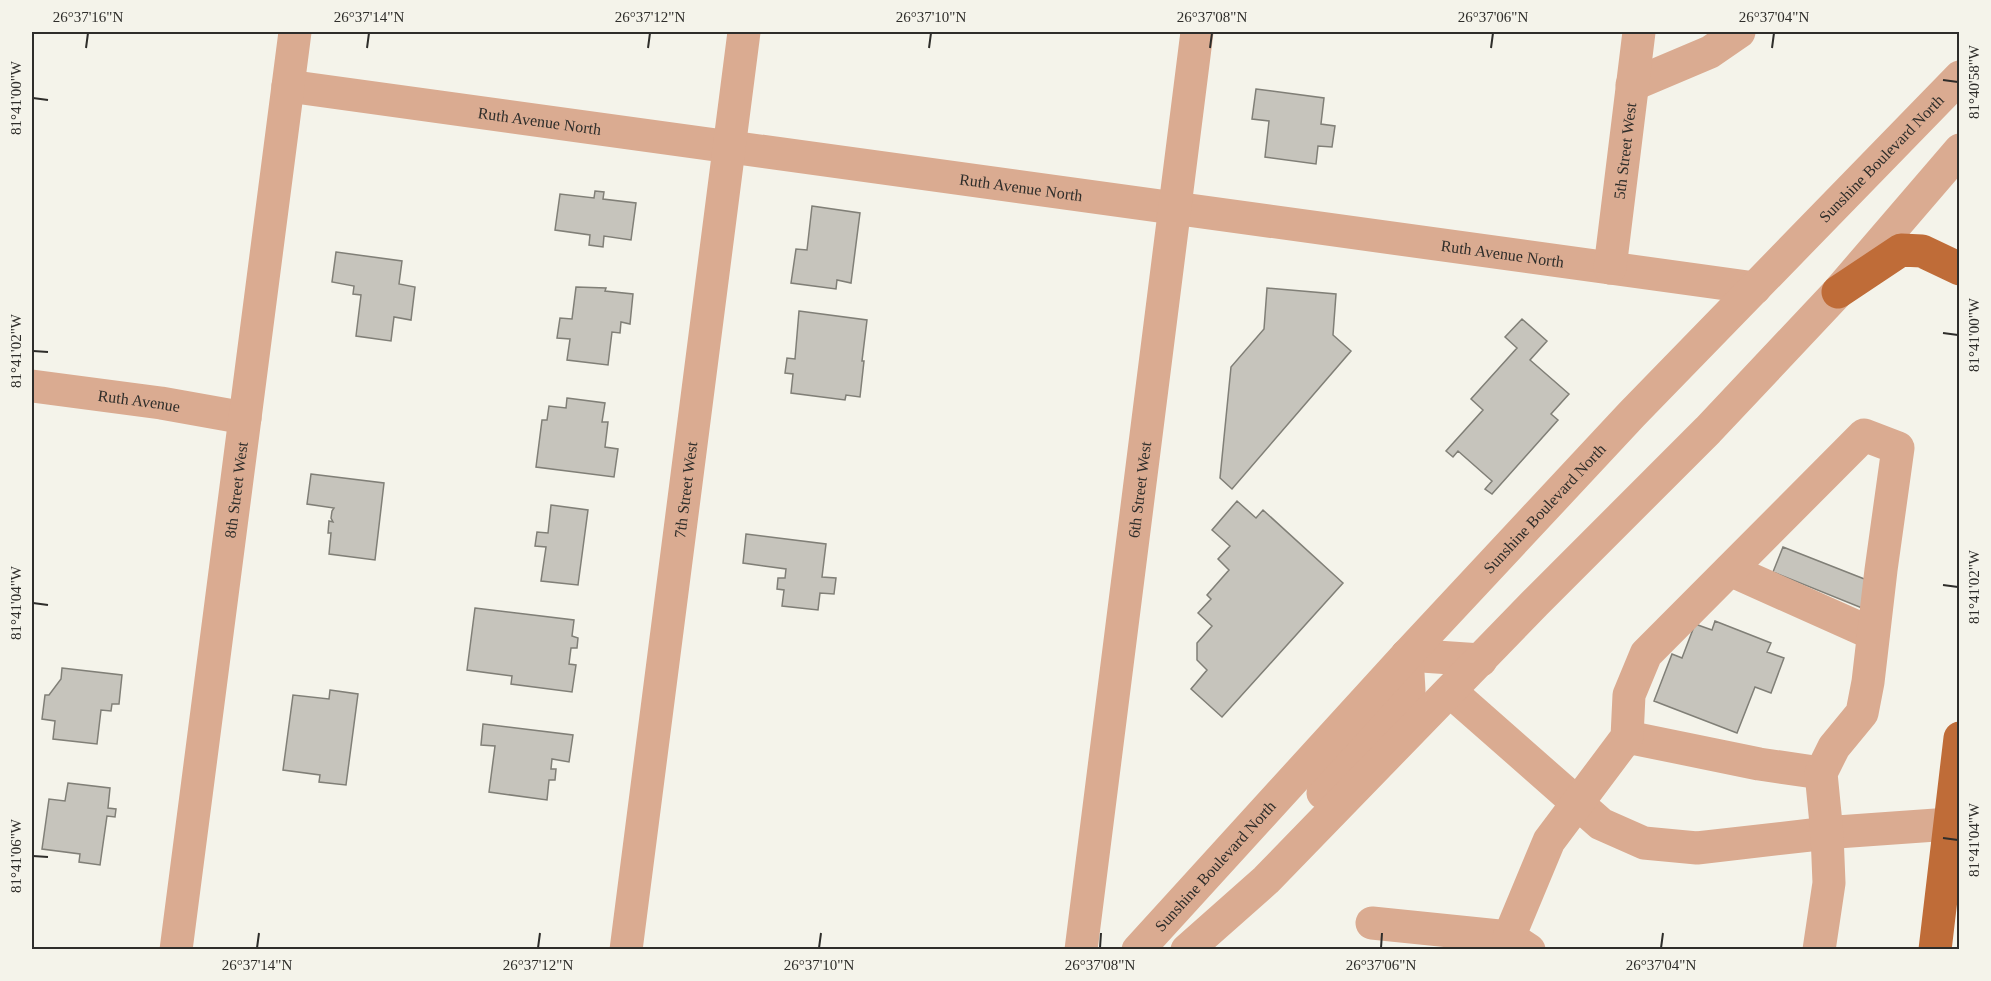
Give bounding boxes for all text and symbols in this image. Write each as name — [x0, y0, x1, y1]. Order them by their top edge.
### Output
text: 26°37'16"N — [53, 9, 123, 25]
text: 26°37'14"N — [334, 9, 404, 25]
text: 26°37'12"N — [615, 9, 685, 25]
text: 26°37'10"N — [896, 9, 966, 25]
text: 26°37'08"N — [1177, 9, 1247, 25]
text: 26°37'06"N — [1458, 9, 1528, 25]
text: 26°37'04"N — [1739, 9, 1809, 25]
text: 81°40'58"W — [1966, 44, 1982, 119]
text: 81°41'00"W — [8, 60, 24, 135]
street label: Sunshine Boulevard North — [1816, 91, 1947, 226]
street label: 5th Street West — [1611, 101, 1639, 200]
street label: Ruth Avenue North — [477, 104, 602, 138]
street label: Ruth Avenue North — [958, 171, 1084, 204]
street label: Ruth Avenue North — [1440, 237, 1565, 271]
text: 81°41'00"W — [1966, 297, 1982, 372]
text: 81°41'02"W — [8, 313, 24, 388]
street label: Ruth Avenue — [97, 387, 181, 415]
street label: 8th Street West — [221, 440, 251, 539]
street label: 7th Street West — [671, 440, 700, 539]
street label: 6th Street West — [1125, 440, 1154, 539]
street label: Sunshine Boulevard North — [1480, 440, 1609, 577]
text: 81°41'02"W — [1966, 549, 1982, 624]
text: 81°41'04"W — [8, 565, 24, 640]
street label: Sunshine Boulevard North — [1151, 797, 1279, 935]
text: 81°41'04"W — [1966, 802, 1982, 877]
text: 81°41'06"W — [8, 818, 24, 893]
text: 26°37'14"N — [222, 957, 292, 973]
text: 26°37'12"N — [503, 957, 573, 973]
text: 26°37'10"N — [784, 957, 854, 973]
text: 26°37'08"N — [1065, 957, 1135, 973]
text: 26°37'06"N — [1346, 957, 1416, 973]
text: 26°37'04"N — [1626, 957, 1696, 973]

